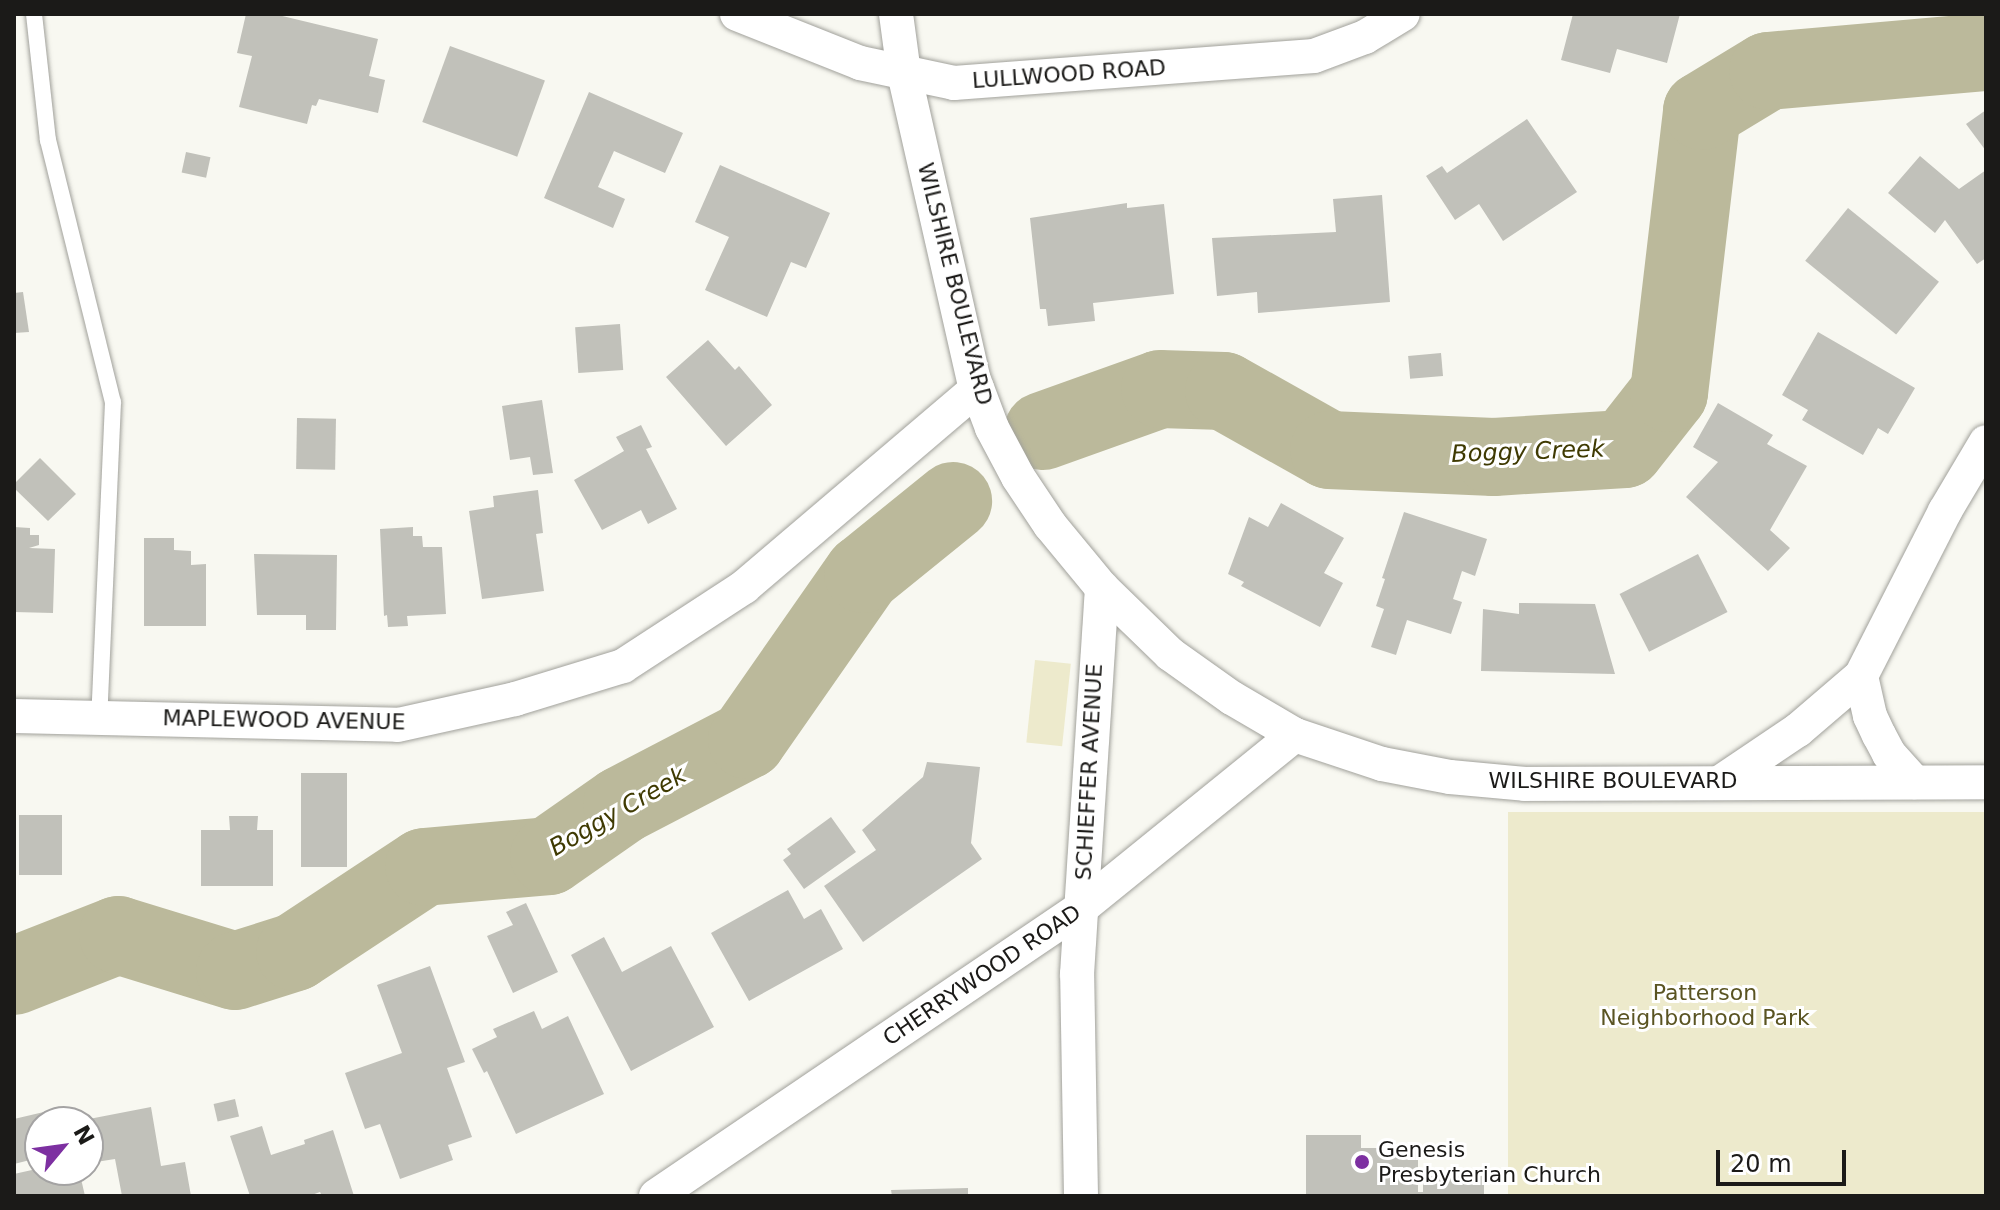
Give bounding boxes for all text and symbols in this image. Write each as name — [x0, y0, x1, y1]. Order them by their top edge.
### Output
street label: LULLWOOD ROAD — [971, 54, 1167, 94]
street label: WILSHIRE BOULEVARD — [912, 160, 998, 408]
water label: Boggy Creek — [1451, 435, 1605, 469]
street label: SCHIEFFER AVENUE — [1070, 663, 1108, 881]
street label: MAPLEWOOD AVENUE — [162, 705, 406, 735]
water label: Boggy Creek — [544, 761, 692, 863]
street label: WILSHIRE BOULEVARD — [1489, 768, 1737, 794]
street label: CHERRYWOOD ROAD — [878, 899, 1086, 1051]
park label: Patterson Neighborhood Park — [1600, 979, 1810, 1030]
north arrow — [24, 1106, 104, 1186]
text: N — [68, 1121, 99, 1149]
scale bar — [1720, 1134, 1850, 1184]
place label: Genesis Presbyterian Church — [1378, 1136, 1601, 1188]
text: 20 m — [1730, 1150, 1792, 1178]
marker: Genesis Presbyterian Church — [1353, 1153, 1371, 1171]

